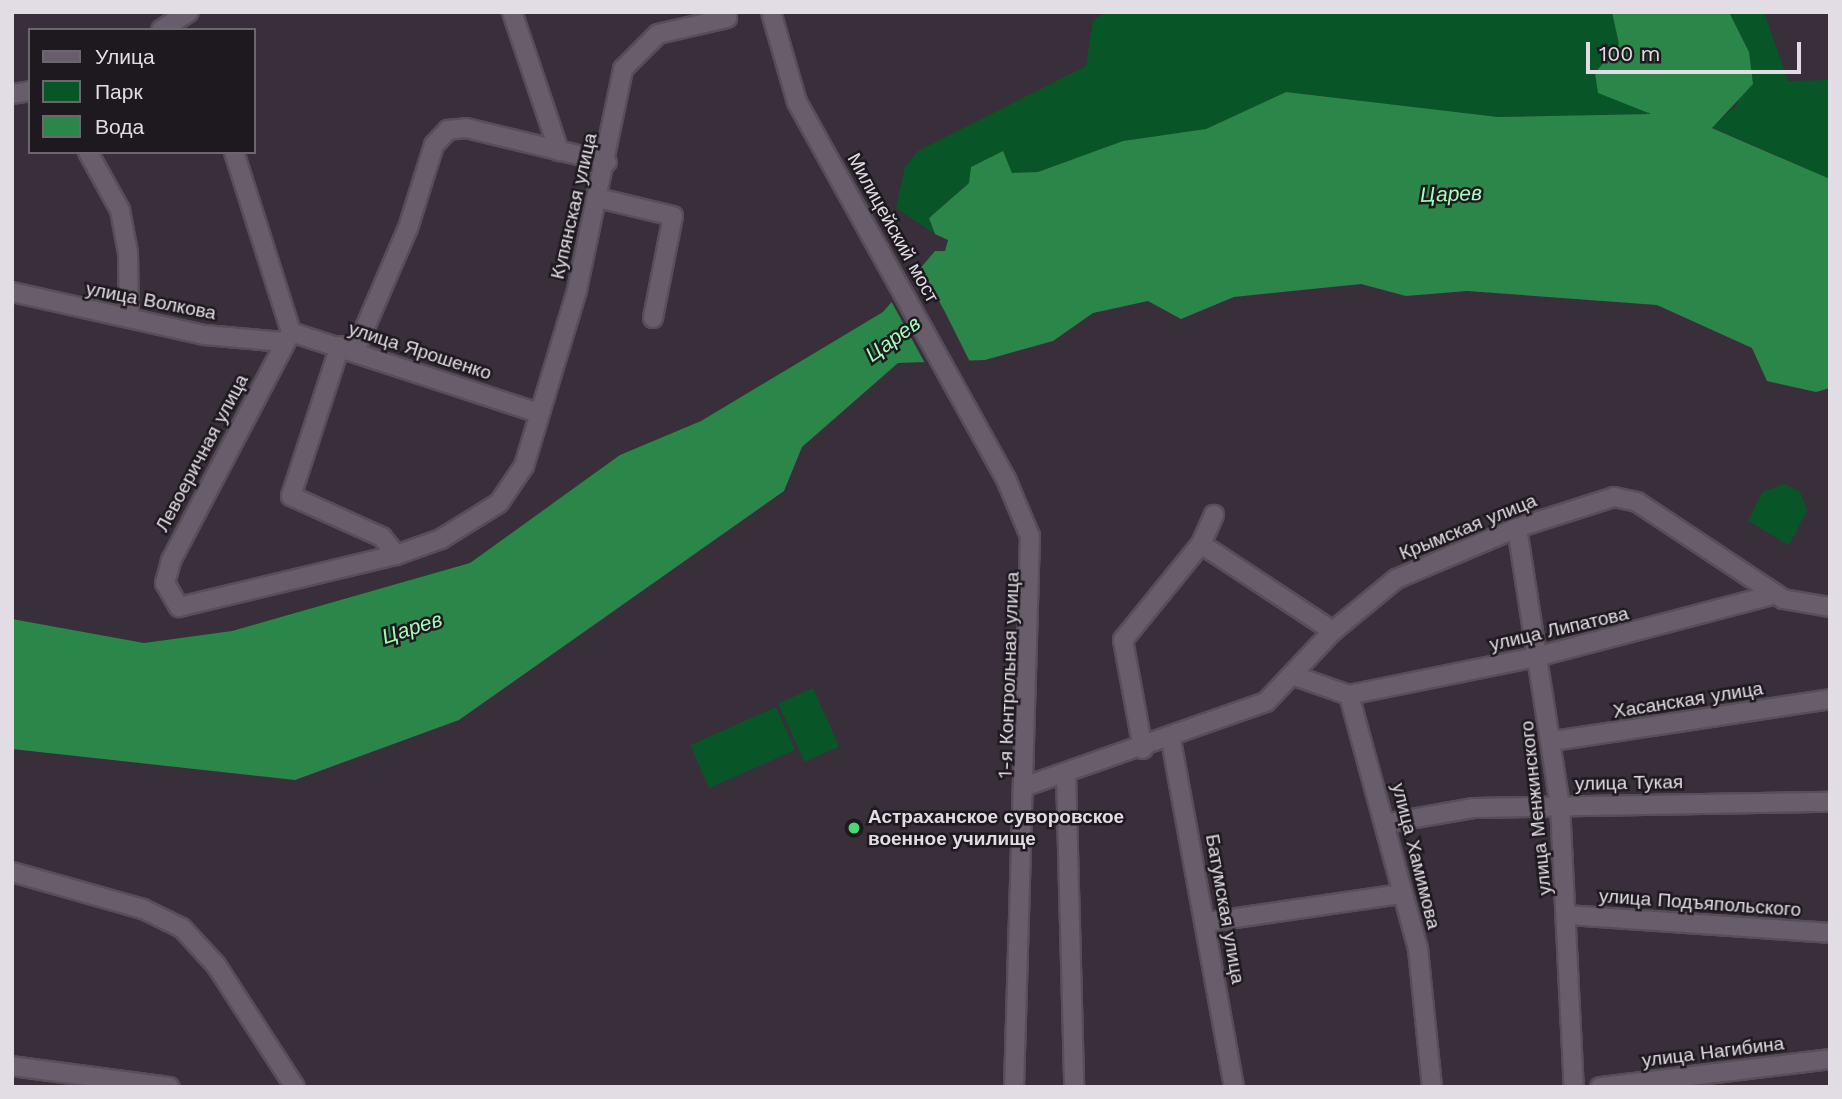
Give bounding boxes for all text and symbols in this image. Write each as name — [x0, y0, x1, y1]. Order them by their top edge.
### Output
legend — [28, 28, 256, 154]
scale bar — [1590, 28, 1805, 72]
text: 100 m — [1599, 41, 1661, 66]
text: Улица — [95, 44, 155, 69]
text: Парк — [95, 79, 143, 104]
text: Вода — [95, 114, 144, 139]
street label: Купянская улица — [546, 131, 602, 281]
street label: Милицейский мост — [842, 149, 944, 307]
water label: Царев — [1420, 180, 1482, 208]
street label: улица Волкова — [84, 277, 218, 325]
water label: Царев — [861, 311, 925, 367]
street label: улица Ярошенко — [346, 317, 494, 385]
street label: Левоеричная улица — [151, 370, 253, 536]
street label: Крымская улица — [1396, 489, 1540, 565]
street label: 1-я Контрольная улица — [994, 571, 1024, 779]
street label: улица Липатова — [1487, 602, 1631, 656]
water label: Царев — [379, 606, 445, 650]
street label: Хасанская улица — [1611, 677, 1765, 723]
street label: улица Менжинского — [1516, 720, 1556, 896]
street label: улица Тукая — [1575, 771, 1683, 795]
street label: улица Хамимова — [1387, 781, 1445, 931]
place label: Астраханское суворовское военное училище — [868, 806, 1124, 850]
marker: Астраханское суворовское военное училище — [846, 820, 862, 836]
street label: Батумская улица — [1201, 832, 1249, 986]
street label: улица Подъяпольского — [1598, 885, 1802, 921]
street label: улица Нагибина — [1641, 1032, 1785, 1072]

